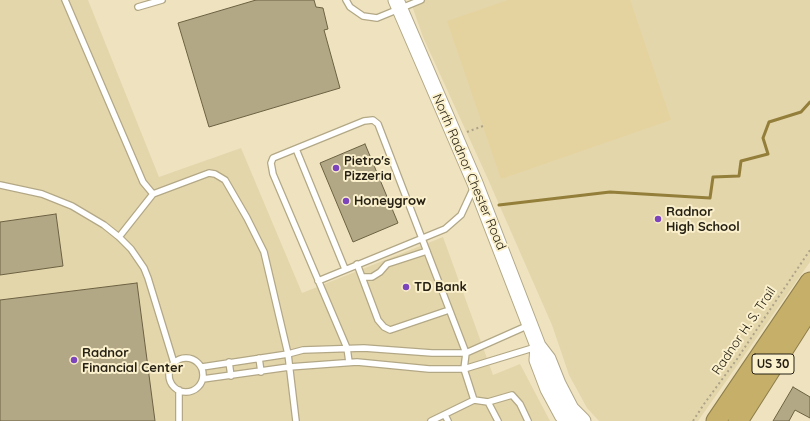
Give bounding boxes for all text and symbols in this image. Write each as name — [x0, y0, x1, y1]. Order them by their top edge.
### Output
street label: North Radnor Chester Road — [429, 92, 509, 252]
place label: Pietro's Pizzeria — [344, 153, 392, 184]
marker: Pietro's Pizzeria — [331, 163, 341, 173]
place label: Honeygrow — [354, 193, 426, 209]
marker: Honeygrow — [341, 196, 351, 206]
place label: Radnor High School — [666, 204, 740, 235]
marker: Radnor High School — [653, 214, 663, 224]
place label: TD Bank — [414, 279, 467, 295]
marker: TD Bank — [401, 282, 411, 292]
street label: Radnor H. S. Trail — [709, 284, 779, 378]
place label: Radnor Financial Center — [82, 345, 183, 376]
road number: US 30 — [752, 354, 794, 374]
marker: Radnor Financial Center — [69, 355, 79, 365]

